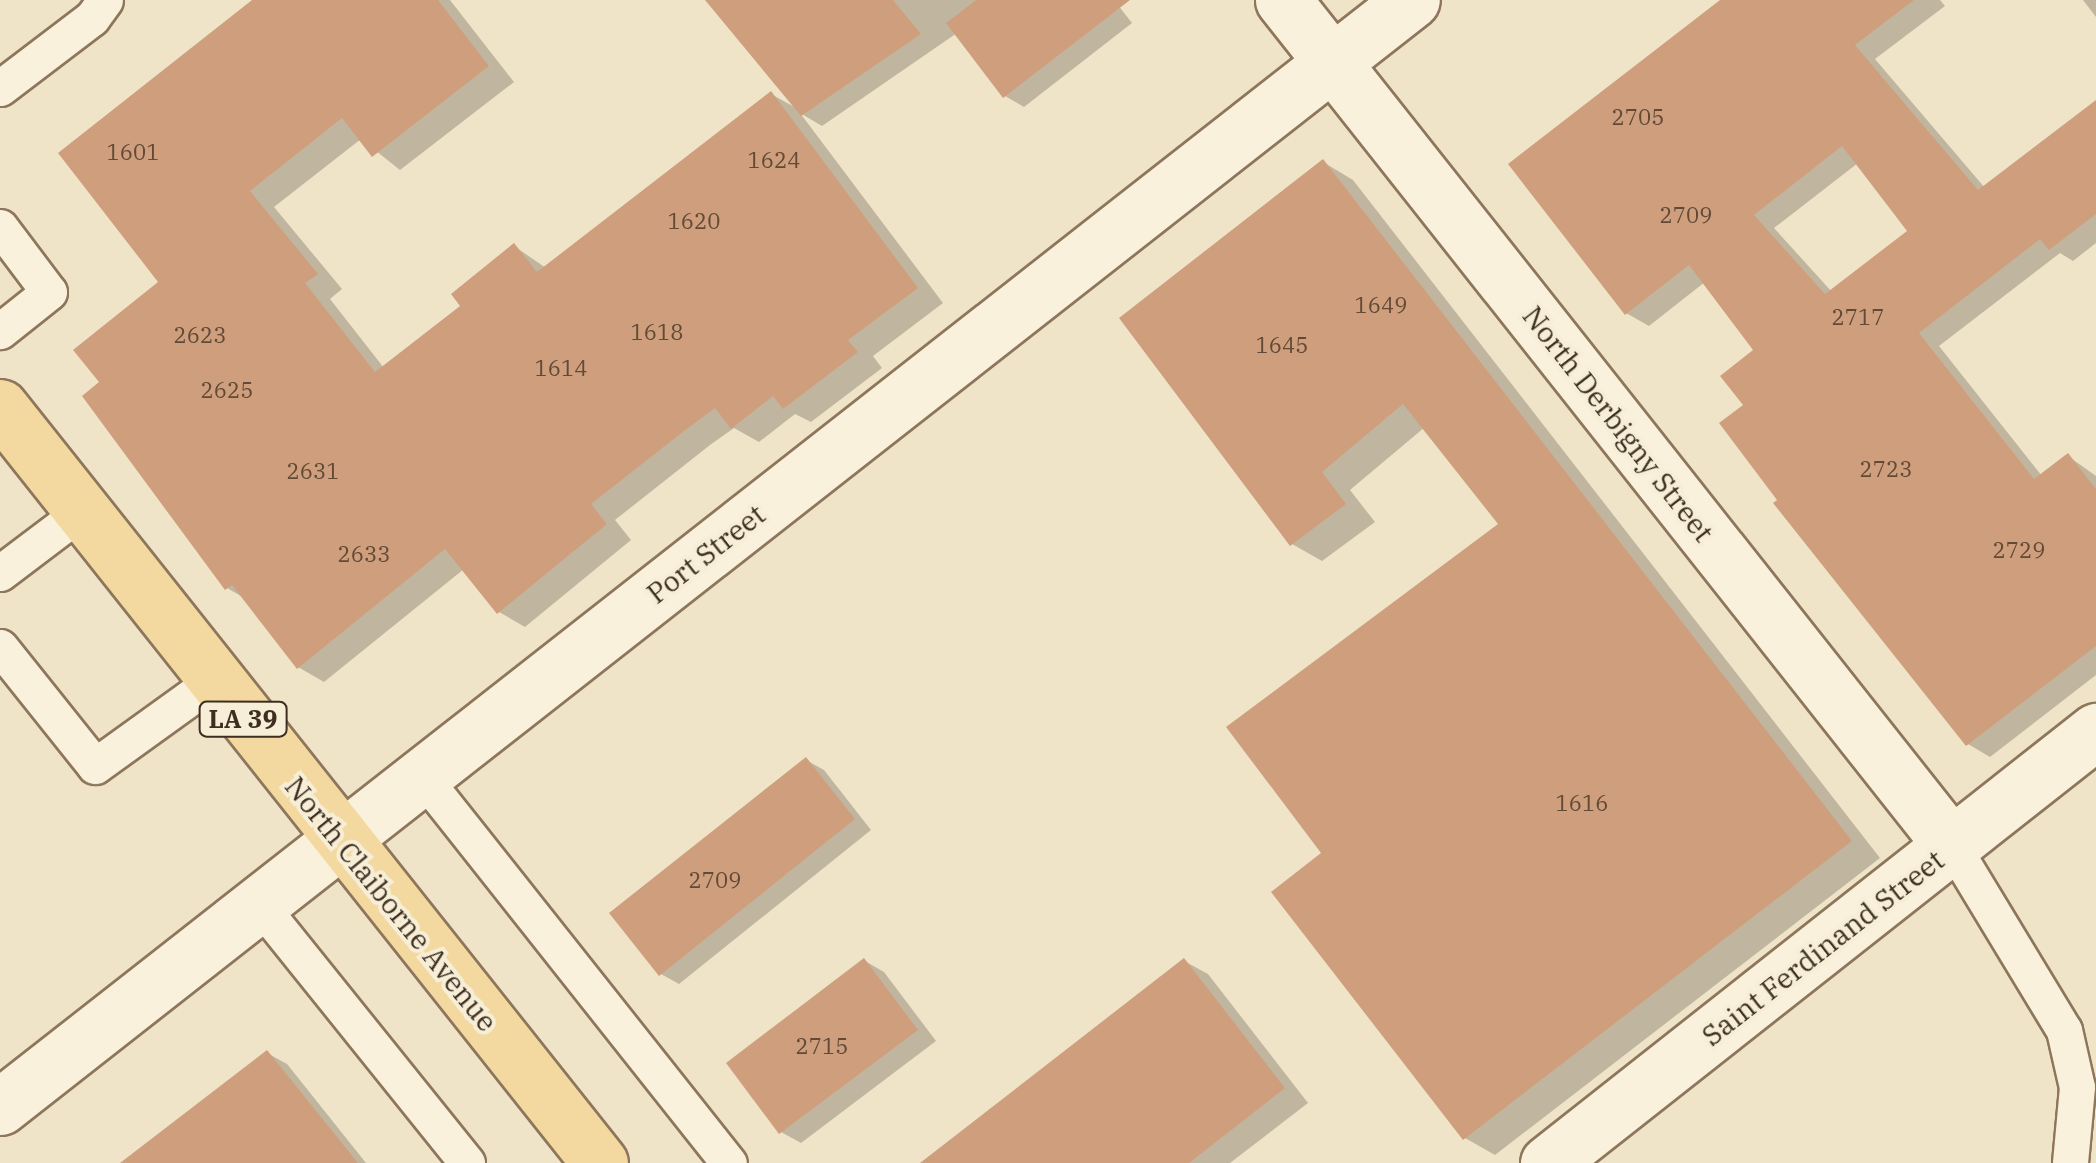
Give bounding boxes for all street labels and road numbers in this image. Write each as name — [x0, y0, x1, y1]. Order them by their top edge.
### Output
street label: North Derbigny Street — [1516, 300, 1720, 548]
street label: Port Street — [640, 498, 772, 610]
road number: LA 39 — [198, 699, 288, 739]
street label: North Claiborne Avenue — [278, 770, 504, 1038]
street label: Saint Ferdinand Street — [1695, 843, 1951, 1053]

